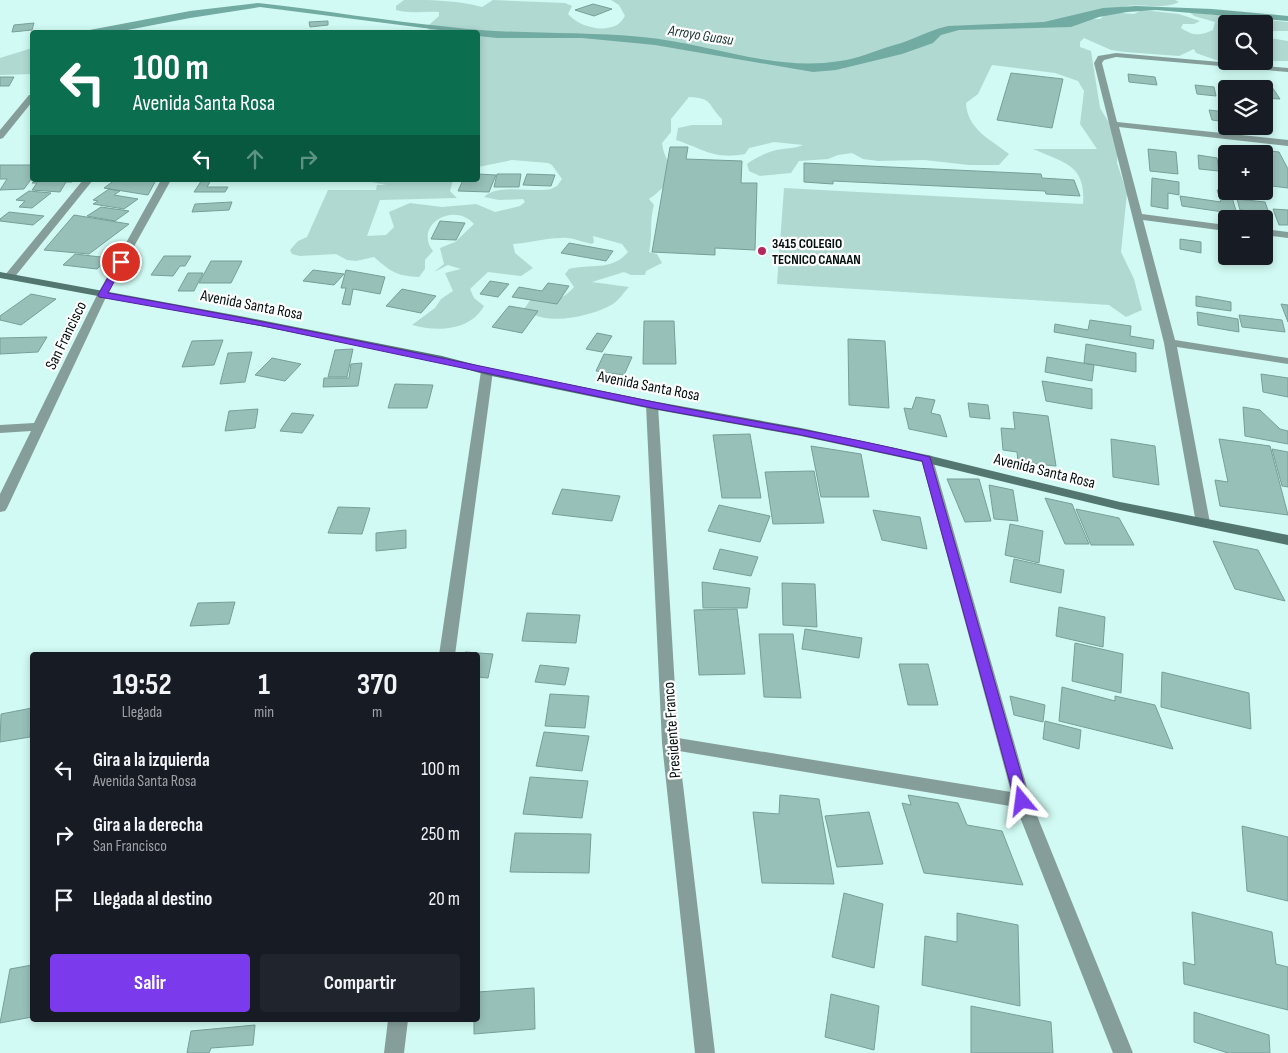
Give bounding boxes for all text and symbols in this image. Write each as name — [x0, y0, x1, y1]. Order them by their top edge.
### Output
map controls — [1218, 15, 1273, 265]
button: search — [1218, 15, 1273, 70]
water label: Arroyo Guasu — [666, 21, 736, 50]
text: 100 m — [133, 47, 209, 90]
icon: left — [50, 50, 115, 115]
button: layers — [1218, 80, 1273, 135]
text: Avenida Santa Rosa — [133, 90, 275, 117]
icon: left — [188, 145, 216, 173]
icon: ahead — [241, 145, 269, 173]
icon: right — [294, 145, 322, 173]
button: + — [1218, 145, 1273, 200]
button: − — [1218, 210, 1273, 265]
place label: 3415 COLEGIO TECNICO CANAAN — [772, 235, 861, 268]
pin — [100, 241, 142, 283]
marker: 3415 COLEGIO TECNICO CANAAN — [756, 245, 768, 257]
icon: arrive — [107, 248, 135, 276]
street label: Avenida Santa Rosa — [198, 286, 304, 325]
street label: San Francisco — [42, 298, 91, 373]
street label: Avenida Santa Rosa — [595, 367, 701, 406]
street label: Avenida Santa Rosa — [991, 449, 1097, 493]
text: 19:52 — [113, 667, 172, 703]
text: 1 — [258, 667, 270, 703]
text: 370 — [357, 667, 397, 703]
street label: Presidente Franco — [660, 681, 685, 779]
text: Llegada — [122, 703, 162, 722]
text: min — [254, 703, 274, 722]
text: m — [372, 703, 382, 722]
text: Gira a la izquierda — [93, 749, 210, 772]
icon: left — [50, 756, 78, 784]
text: 100 m — [421, 758, 460, 781]
text: Avenida Santa Rosa — [93, 772, 197, 791]
position arrow — [995, 774, 1047, 826]
text: Gira a la derecha — [93, 814, 203, 837]
icon: right — [50, 821, 78, 849]
text: 250 m — [421, 823, 460, 846]
text: San Francisco — [93, 837, 167, 856]
icon: arrive — [50, 886, 78, 914]
text: Llegada al destino — [93, 888, 212, 911]
text: 20 m — [428, 888, 460, 911]
button: Salir — [50, 954, 250, 1012]
button: Compartir — [260, 954, 460, 1012]

